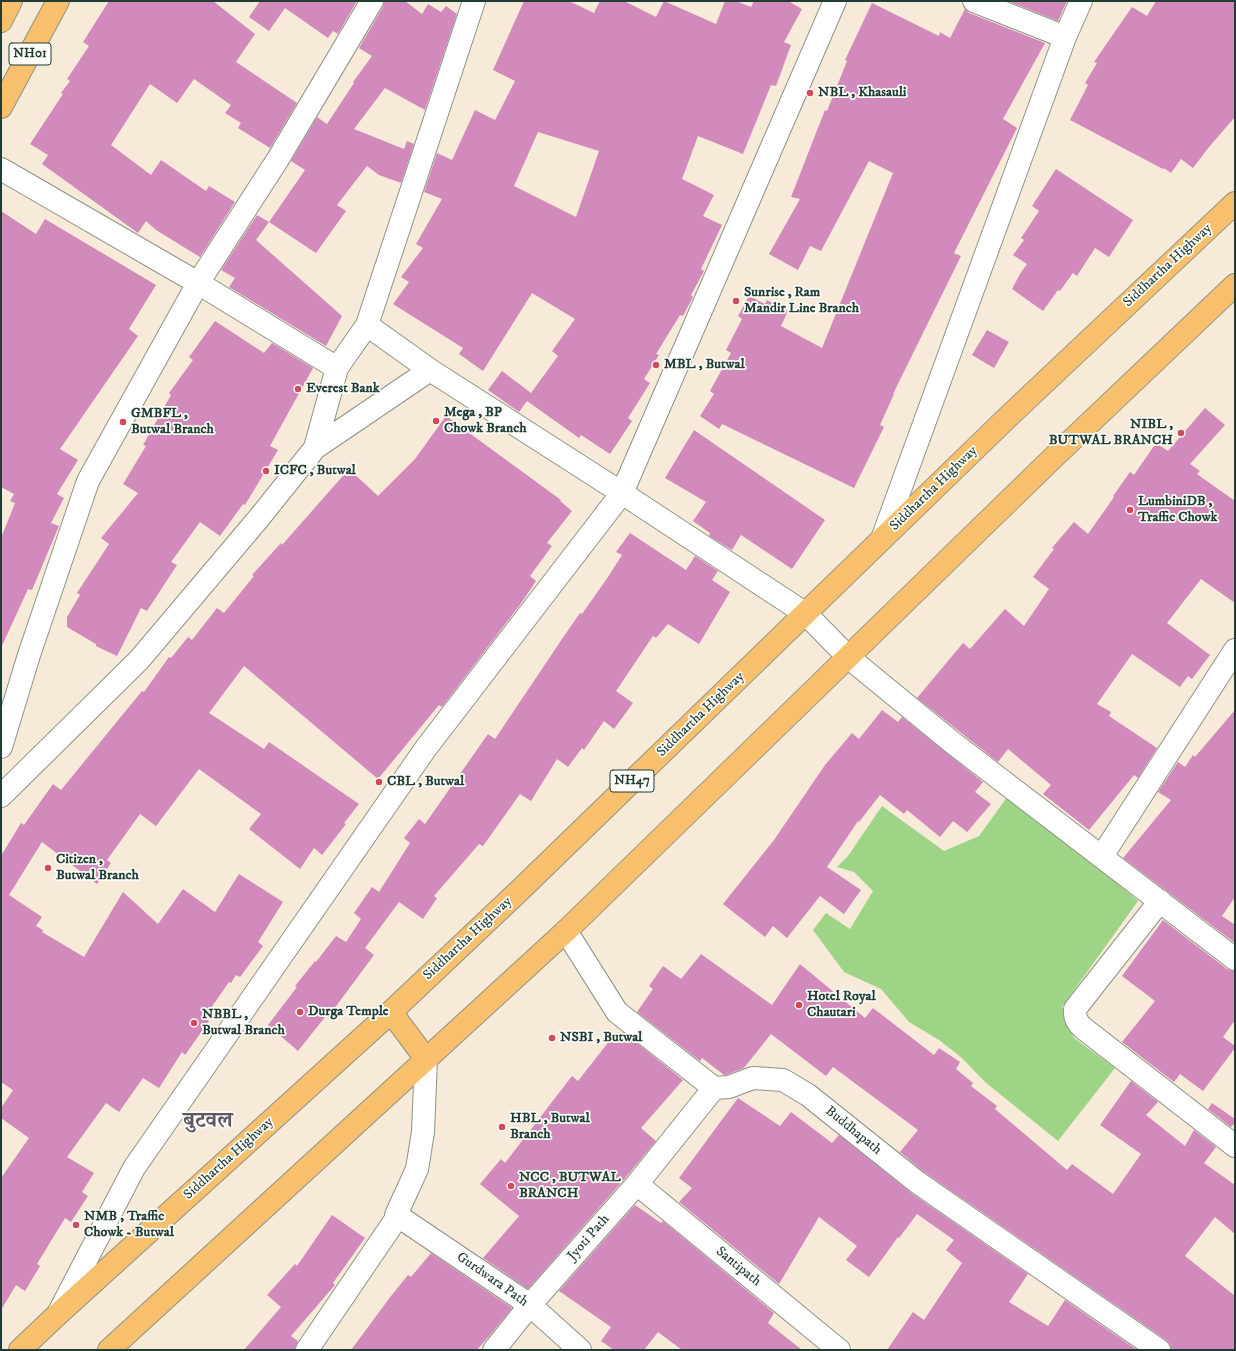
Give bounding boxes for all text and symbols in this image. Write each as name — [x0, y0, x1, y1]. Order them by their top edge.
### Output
road number: NH01 — [9, 43, 51, 65]
place label: NBL , Khasauli — [818, 85, 906, 101]
marker: NBL , Khasauli — [805, 88, 815, 98]
street label: Siddhartha Highway — [1120, 221, 1216, 311]
place label: Sunrise , Ram Mandir Line Branch — [744, 285, 859, 318]
marker: Sunrise , Ram Mandir Line Branch — [731, 296, 741, 306]
place label: MBL , Butwal — [664, 357, 745, 373]
marker: MBL , Butwal — [651, 360, 661, 370]
place label: Everest Bank — [306, 381, 380, 397]
marker: Everest Bank — [293, 384, 303, 394]
place label: Mega , BP Chowk Branch — [444, 405, 527, 438]
place label: GMBFL , Butwal Branch — [131, 406, 214, 438]
marker: Mega , BP Chowk Branch — [431, 416, 441, 426]
marker: GMBFL , Butwal Branch — [118, 417, 128, 427]
place label: NIBL , BUTWAL BRANCH — [1049, 417, 1173, 450]
marker: NIBL , BUTWAL BRANCH — [1176, 428, 1186, 438]
street label: Siddhartha Highway — [887, 443, 981, 535]
place label: ICFC , Butwal — [274, 463, 356, 479]
marker: ICFC , Butwal — [261, 466, 271, 476]
place label: LumbiniDB , Traffic Chowk — [1138, 494, 1217, 526]
marker: LumbiniDB , Traffic Chowk — [1125, 505, 1135, 515]
street label: Siddhartha Highway — [654, 669, 748, 761]
road number: NH47 — [610, 770, 654, 792]
place label: CBL , Butwal — [387, 774, 464, 790]
marker: CBL , Butwal — [374, 777, 384, 787]
place label: Citizen , Butwal Branch — [56, 852, 139, 884]
marker: Citizen , Butwal Branch — [43, 863, 53, 873]
street label: Siddhartha Highway — [420, 894, 516, 984]
place label: Hotel Royal Chautari — [807, 989, 876, 1022]
marker: Hotel Royal Chautari — [794, 1000, 804, 1010]
place label: Durga Temple — [308, 1004, 389, 1020]
place label: NBBL , Butwal Branch — [202, 1007, 285, 1040]
marker: Durga Temple — [295, 1007, 305, 1017]
marker: NBBL , Butwal Branch — [189, 1018, 199, 1028]
place label: NSBI , Butwal — [560, 1030, 642, 1046]
marker: NSBI , Butwal — [547, 1033, 557, 1043]
street label: Buddhapath — [821, 1103, 885, 1159]
district label: बुटवल — [183, 1109, 233, 1135]
place label: HBL , Butwal Branch — [510, 1111, 590, 1144]
street label: Siddhartha Highway — [181, 1114, 277, 1204]
marker: HBL , Butwal Branch — [497, 1122, 507, 1132]
place label: NCC , BUTWAL BRANCH — [519, 1170, 620, 1202]
marker: NCC , BUTWAL BRANCH — [506, 1181, 516, 1191]
place label: NMB , Traffic Chowk - Butwal — [84, 1209, 174, 1242]
street label: Jyoti Path — [564, 1211, 614, 1265]
marker: NMB , Traffic Chowk - Butwal — [71, 1220, 81, 1230]
street label: Santipath — [712, 1244, 764, 1290]
street label: Gurdwara Path — [453, 1249, 531, 1311]

